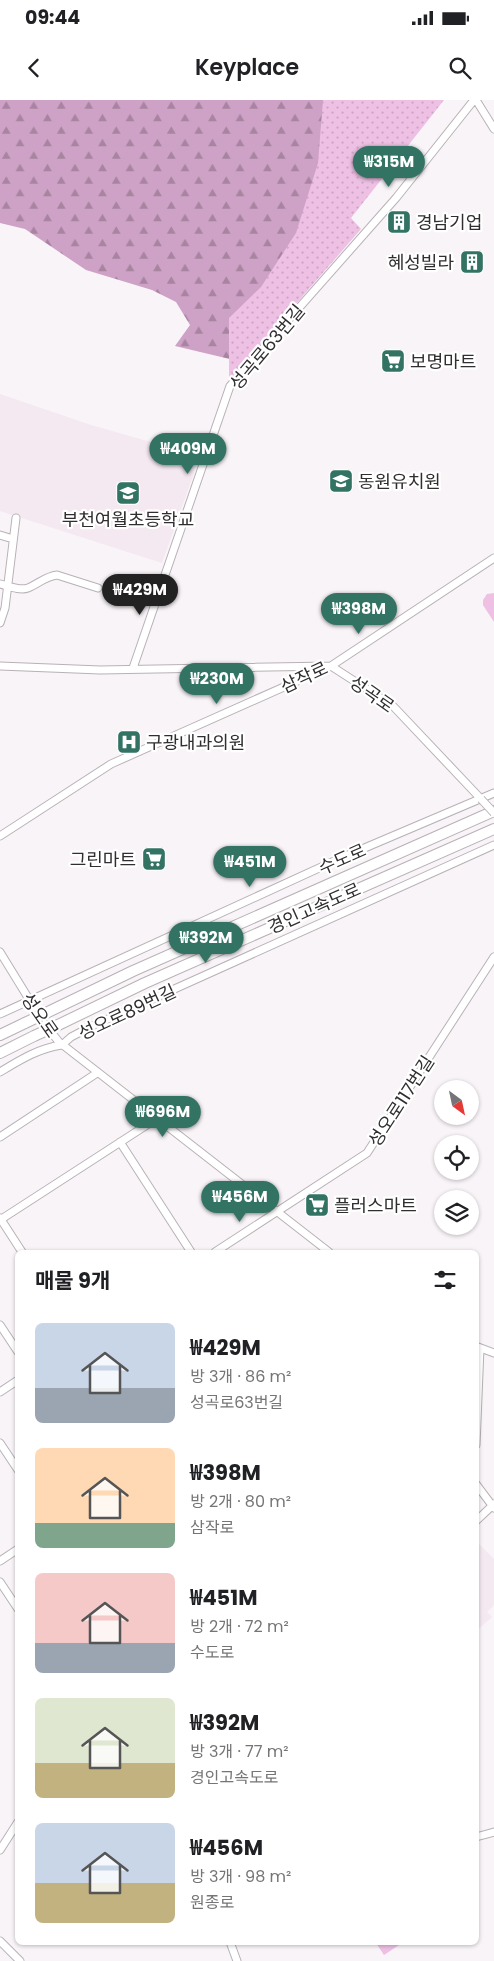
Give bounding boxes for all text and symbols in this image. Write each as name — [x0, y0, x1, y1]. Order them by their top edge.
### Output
text: 09:44 — [25, 4, 80, 31]
text: Keyplace — [195, 52, 299, 83]
icon: back — [20, 54, 48, 82]
icon: search — [446, 54, 474, 82]
pin: ₩315M — [354, 146, 424, 188]
text: ₩315M — [364, 150, 414, 173]
building icon: 경남기업 — [386, 209, 412, 235]
place label: 경남기업 — [416, 210, 482, 235]
building icon: 혜성빌라 — [459, 249, 485, 275]
place label: 혜성빌라 — [388, 250, 454, 275]
street label: 성곡로63번길 — [224, 299, 310, 395]
supermarket icon: 보명마트 — [380, 348, 406, 374]
place label: 보명마트 — [410, 349, 476, 374]
pin: ₩409M — [153, 432, 223, 475]
text: ₩409M — [160, 437, 216, 460]
school or university icon: 동원유치원 — [328, 468, 354, 494]
place label: 동원유치원 — [358, 469, 441, 494]
school or university icon: 부천여월초등학교 — [115, 480, 141, 506]
place label: 부천여월초등학교 — [62, 507, 194, 532]
pin: ₩429M — [105, 574, 175, 616]
text: ₩429M — [113, 578, 167, 601]
pin: ₩398M — [324, 592, 394, 635]
text: ₩398M — [332, 597, 386, 620]
street label: 삼작로 — [276, 655, 332, 699]
pin: ₩230M — [182, 662, 252, 705]
text: ₩230M — [190, 667, 244, 690]
street label: 성곡로 — [344, 670, 400, 718]
hospital icon: 구광내과의원 — [116, 729, 142, 755]
place label: 구광내과의원 — [146, 730, 245, 755]
street label: 수도로 — [314, 837, 370, 881]
supermarket icon: 그린마트 — [141, 846, 167, 872]
pin: ₩451M — [215, 846, 285, 888]
place label: 그린마트 — [70, 847, 136, 872]
text: ₩451M — [224, 850, 276, 873]
street label: 경인고속도로 — [264, 876, 364, 940]
pin: ₩392M — [171, 922, 241, 964]
text: ₩392M — [180, 926, 232, 949]
street label: 성오로89번길 — [74, 978, 180, 1046]
street label: 성오로 — [16, 987, 64, 1043]
street label: 성오로117번길 — [362, 1051, 440, 1151]
north arrow — [434, 1080, 479, 1125]
map controls — [434, 1080, 479, 1235]
pin: ₩696M — [128, 1096, 198, 1138]
text: ₩696M — [136, 1100, 190, 1123]
button: locate — [434, 1135, 479, 1180]
pin: ₩456M — [205, 1180, 275, 1223]
text: ₩456M — [212, 1185, 268, 1208]
button: layers — [434, 1190, 479, 1235]
supermarket icon: 플러스마트 — [304, 1192, 330, 1218]
place label: 플러스마트 — [334, 1193, 417, 1218]
text: 매물 9개 — [35, 1266, 110, 1295]
icon: filters — [431, 1266, 459, 1294]
text: ₩429M — [190, 1333, 261, 1362]
icon: home — [75, 1343, 135, 1403]
text: 방 3개 · 86 m² — [190, 1365, 291, 1388]
text: 성곡로63번길 — [190, 1391, 283, 1414]
text: ₩398M — [190, 1458, 261, 1487]
icon: home — [75, 1468, 135, 1528]
text: 방 2개 · 80 m² — [190, 1490, 291, 1513]
text: 삼작로 — [190, 1516, 234, 1539]
text: ₩451M — [190, 1583, 257, 1612]
icon: home — [75, 1593, 135, 1653]
text: 방 2개 · 72 m² — [190, 1615, 289, 1638]
text: 수도로 — [190, 1641, 234, 1664]
text: ₩392M — [190, 1708, 259, 1737]
icon: home — [75, 1718, 135, 1778]
text: 방 3개 · 77 m² — [190, 1740, 289, 1763]
text: 경인고속도로 — [190, 1766, 278, 1789]
text: ₩456M — [190, 1833, 263, 1862]
icon: home — [75, 1843, 135, 1903]
text: 방 3개 · 98 m² — [190, 1865, 291, 1888]
text: 원종로 — [190, 1891, 234, 1914]

